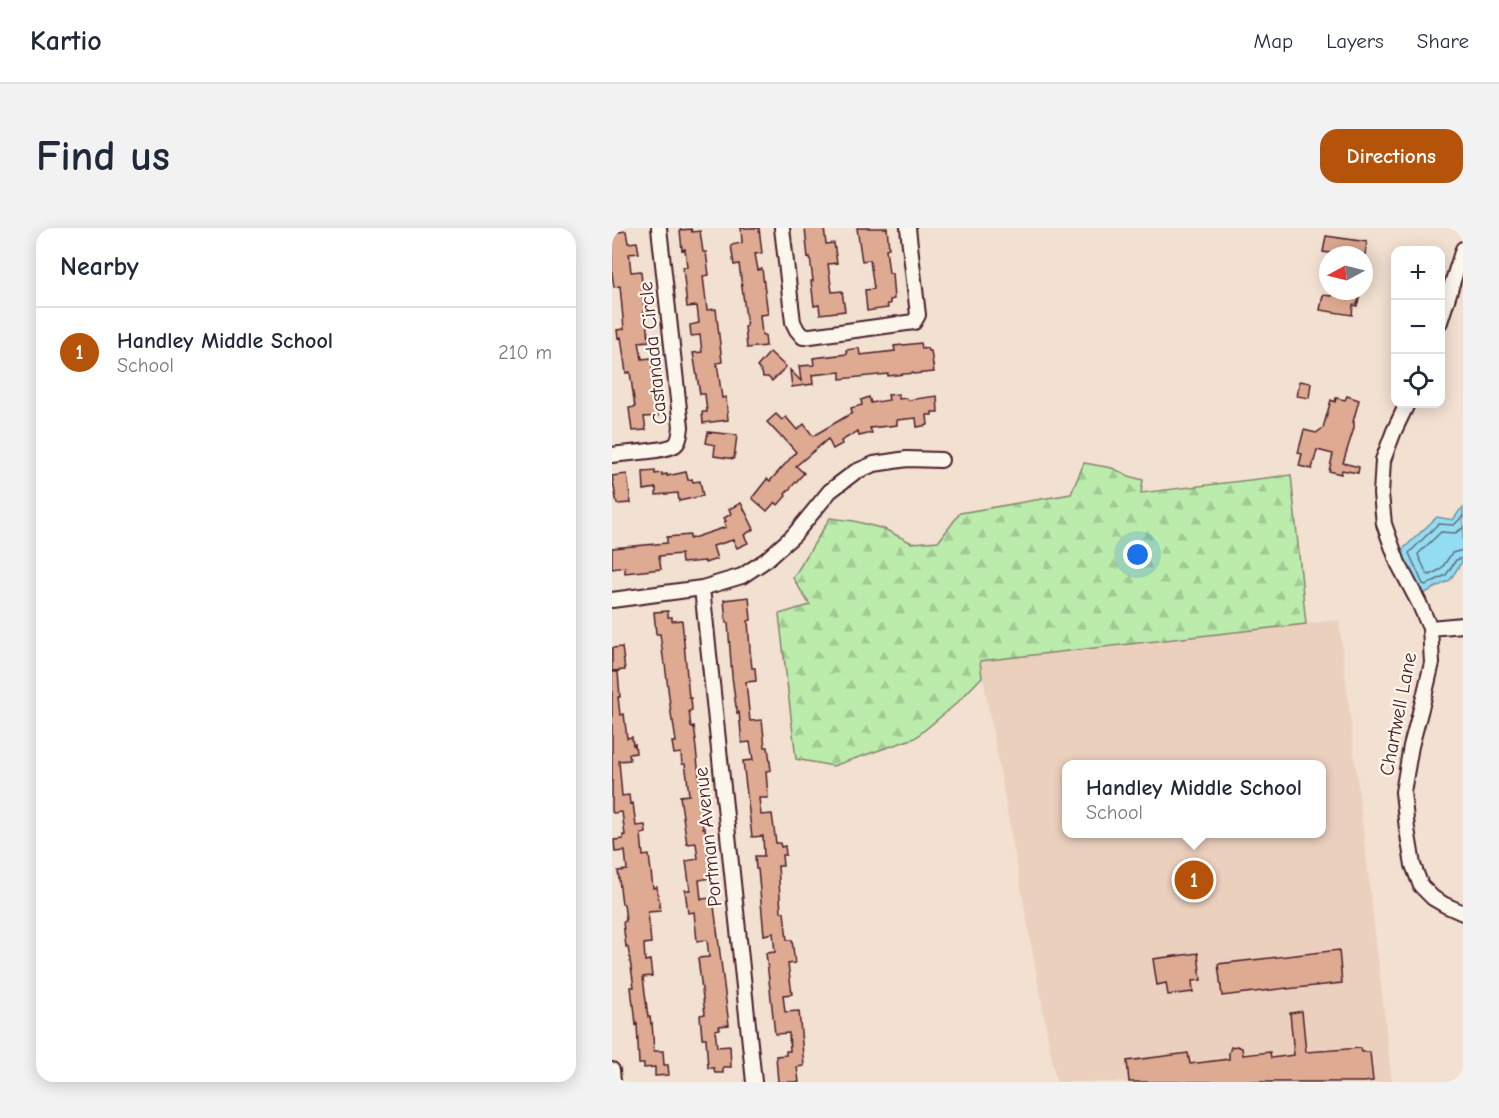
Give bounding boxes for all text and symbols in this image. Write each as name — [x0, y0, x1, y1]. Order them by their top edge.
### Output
text: Kartio — [30, 25, 102, 57]
text: Map — [1254, 29, 1293, 53]
text: Layers — [1326, 29, 1384, 53]
text: Share — [1417, 29, 1469, 53]
button: Directions — [1320, 129, 1463, 183]
text: Find us — [36, 132, 170, 181]
north arrow — [1319, 246, 1373, 300]
map controls — [1391, 246, 1445, 408]
button: + — [1391, 246, 1445, 300]
text: Nearby — [60, 252, 139, 282]
street label: Castanada Circle — [634, 280, 672, 426]
button: − — [1391, 300, 1445, 354]
text: Handley Middle School — [117, 328, 333, 354]
text: 1 — [76, 341, 83, 364]
text: 210 m — [498, 341, 552, 364]
text: School — [117, 354, 174, 377]
button: locate — [1391, 354, 1445, 408]
your location — [1123, 540, 1152, 569]
street label: Chartwell Lane — [1375, 650, 1421, 778]
popup — [1062, 760, 1326, 838]
street label: Portman Avenue — [689, 766, 727, 908]
text: Handley Middle School — [1086, 775, 1302, 801]
text: School — [1086, 801, 1143, 824]
pin: 1 — [1174, 858, 1214, 902]

